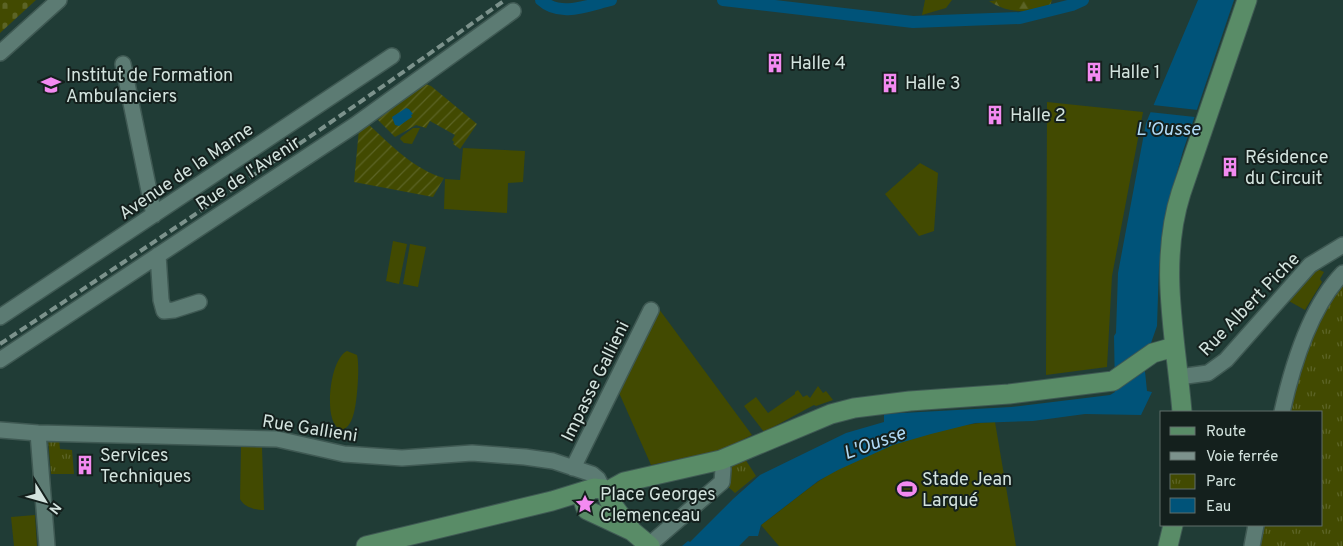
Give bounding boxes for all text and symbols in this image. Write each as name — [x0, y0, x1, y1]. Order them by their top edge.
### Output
building icon: Halle 4 — [764, 52, 786, 74]
place label: Halle 4 — [790, 53, 846, 76]
building icon: Halle 1 — [1083, 61, 1105, 83]
place label: Halle 1 — [1109, 62, 1161, 85]
place label: Institut de Formation Ambulanciers — [66, 65, 233, 109]
building icon: Halle 3 — [879, 72, 901, 94]
place label: Halle 3 — [905, 73, 961, 96]
school or university icon: Institut de Formation Ambulanciers — [40, 74, 62, 96]
building icon: Halle 2 — [984, 104, 1006, 126]
place label: Halle 2 — [1010, 105, 1066, 128]
water label: L'Ousse — [1136, 118, 1200, 142]
street label: Avenue de la Marne — [115, 119, 259, 226]
street label: Rue de l'Avenir — [192, 132, 306, 217]
place label: Résidence du Circuit — [1245, 147, 1328, 191]
building icon: Résidence du Circuit — [1219, 156, 1241, 178]
street label: Rue Albert Piche — [1195, 248, 1305, 362]
street label: Impasse Gallieni — [557, 318, 636, 446]
street label: Rue Gallieni — [261, 411, 359, 448]
legend — [1160, 411, 1323, 526]
water label: L'Ousse — [840, 422, 909, 466]
text: Route — [1206, 423, 1246, 442]
place label: Services Techniques — [100, 445, 191, 489]
text: Voie ferrée — [1206, 448, 1278, 467]
building icon: Services Techniques — [74, 454, 96, 476]
place label: Stade Jean Larqué — [922, 469, 1012, 513]
text: Parc — [1206, 473, 1236, 492]
north arrow — [20, 476, 70, 526]
sports icon: Stade Jean Larqué — [896, 478, 918, 500]
place label: Place Georges Clemenceau — [600, 484, 716, 528]
place icon: Place Georges Clemenceau — [574, 493, 596, 515]
text: Eau — [1206, 498, 1231, 517]
text: N — [44, 499, 64, 517]

